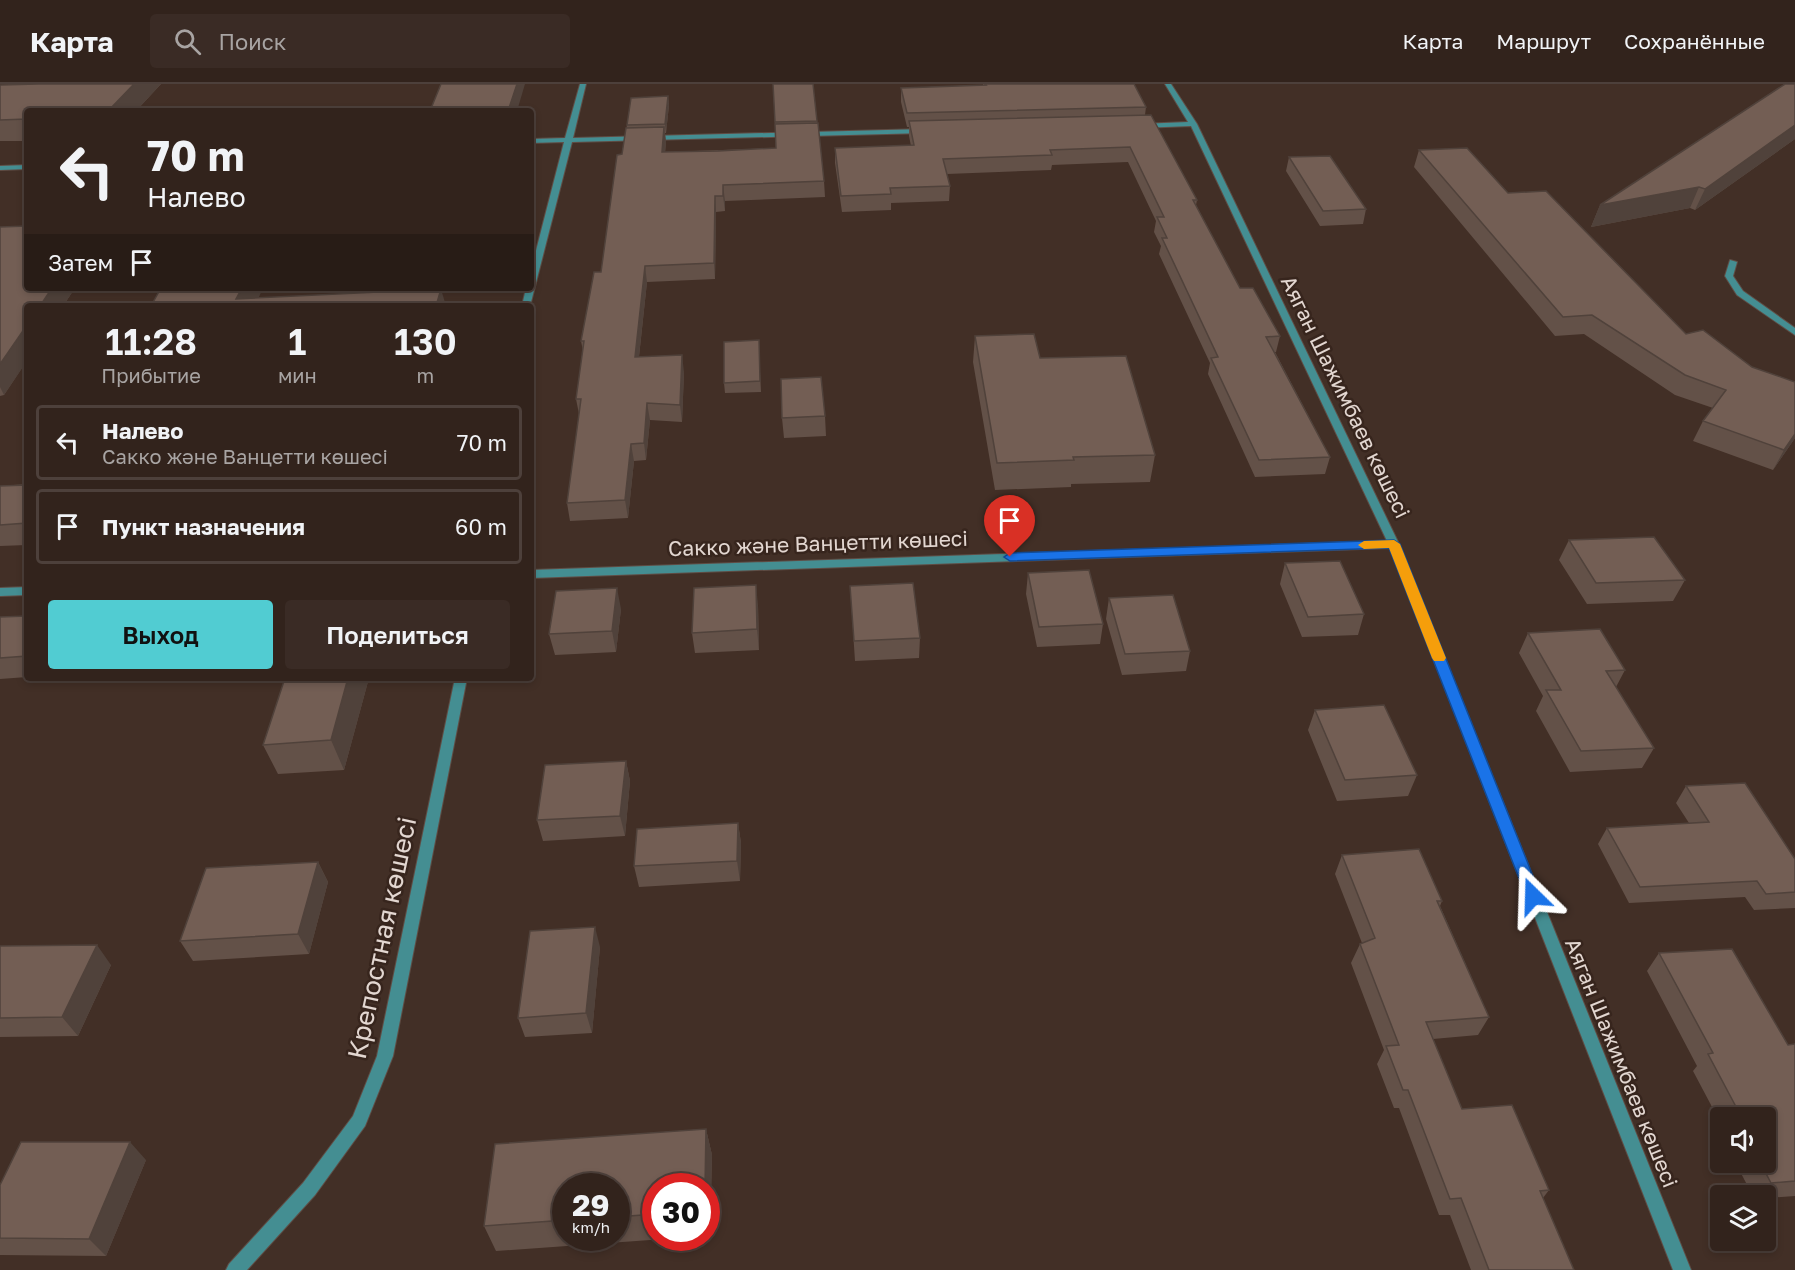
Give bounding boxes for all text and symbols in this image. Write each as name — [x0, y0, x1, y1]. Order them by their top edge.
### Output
search box — [150, 14, 570, 68]
text: Карта — [30, 25, 114, 58]
icon: search — [171, 25, 204, 58]
text: Поиск — [219, 28, 286, 55]
text: Карта — [1402, 28, 1463, 54]
text: Маршрут — [1496, 28, 1591, 54]
text: Сохранённые — [1624, 28, 1765, 54]
text: 70 m — [147, 130, 244, 180]
icon: left — [48, 132, 126, 210]
text: Налево — [147, 181, 246, 213]
icon: arrive — [125, 246, 158, 279]
text: Затем — [48, 249, 113, 276]
street label: Аяган Шажимбаев көшесі — [1276, 271, 1416, 522]
text: 11:28 — [105, 320, 197, 363]
text: 1 — [288, 320, 306, 363]
text: 130 — [394, 320, 457, 363]
text: Прибытие — [101, 363, 201, 387]
text: мин — [278, 363, 317, 387]
text: m — [416, 363, 434, 387]
text: Налево — [102, 417, 184, 444]
icon: left — [51, 426, 84, 459]
text: 70 m — [457, 429, 507, 456]
text: Сакко және Ванцетти көшесі — [102, 444, 388, 468]
pin — [984, 495, 1035, 557]
icon: arrive — [993, 504, 1026, 537]
icon: arrive — [51, 510, 84, 543]
text: Пункт назначения — [102, 513, 305, 540]
text: 60 m — [455, 513, 507, 540]
street label: Сакко және Ванцетти көшесі — [668, 525, 968, 561]
button: Выход — [48, 600, 273, 669]
button: Поделиться — [285, 600, 510, 669]
street label: Крепостная көшесі — [341, 814, 422, 1062]
position arrow — [1501, 864, 1565, 928]
street label: Аяган Шажимбаев көшесі — [1560, 934, 1684, 1191]
map controls — [1710, 1107, 1776, 1251]
button: sound — [1710, 1107, 1776, 1173]
speed limit sign: 30 — [642, 1173, 720, 1251]
button: layers — [1710, 1185, 1776, 1251]
text: 29 — [572, 1187, 610, 1223]
text: km/h — [572, 1218, 610, 1236]

